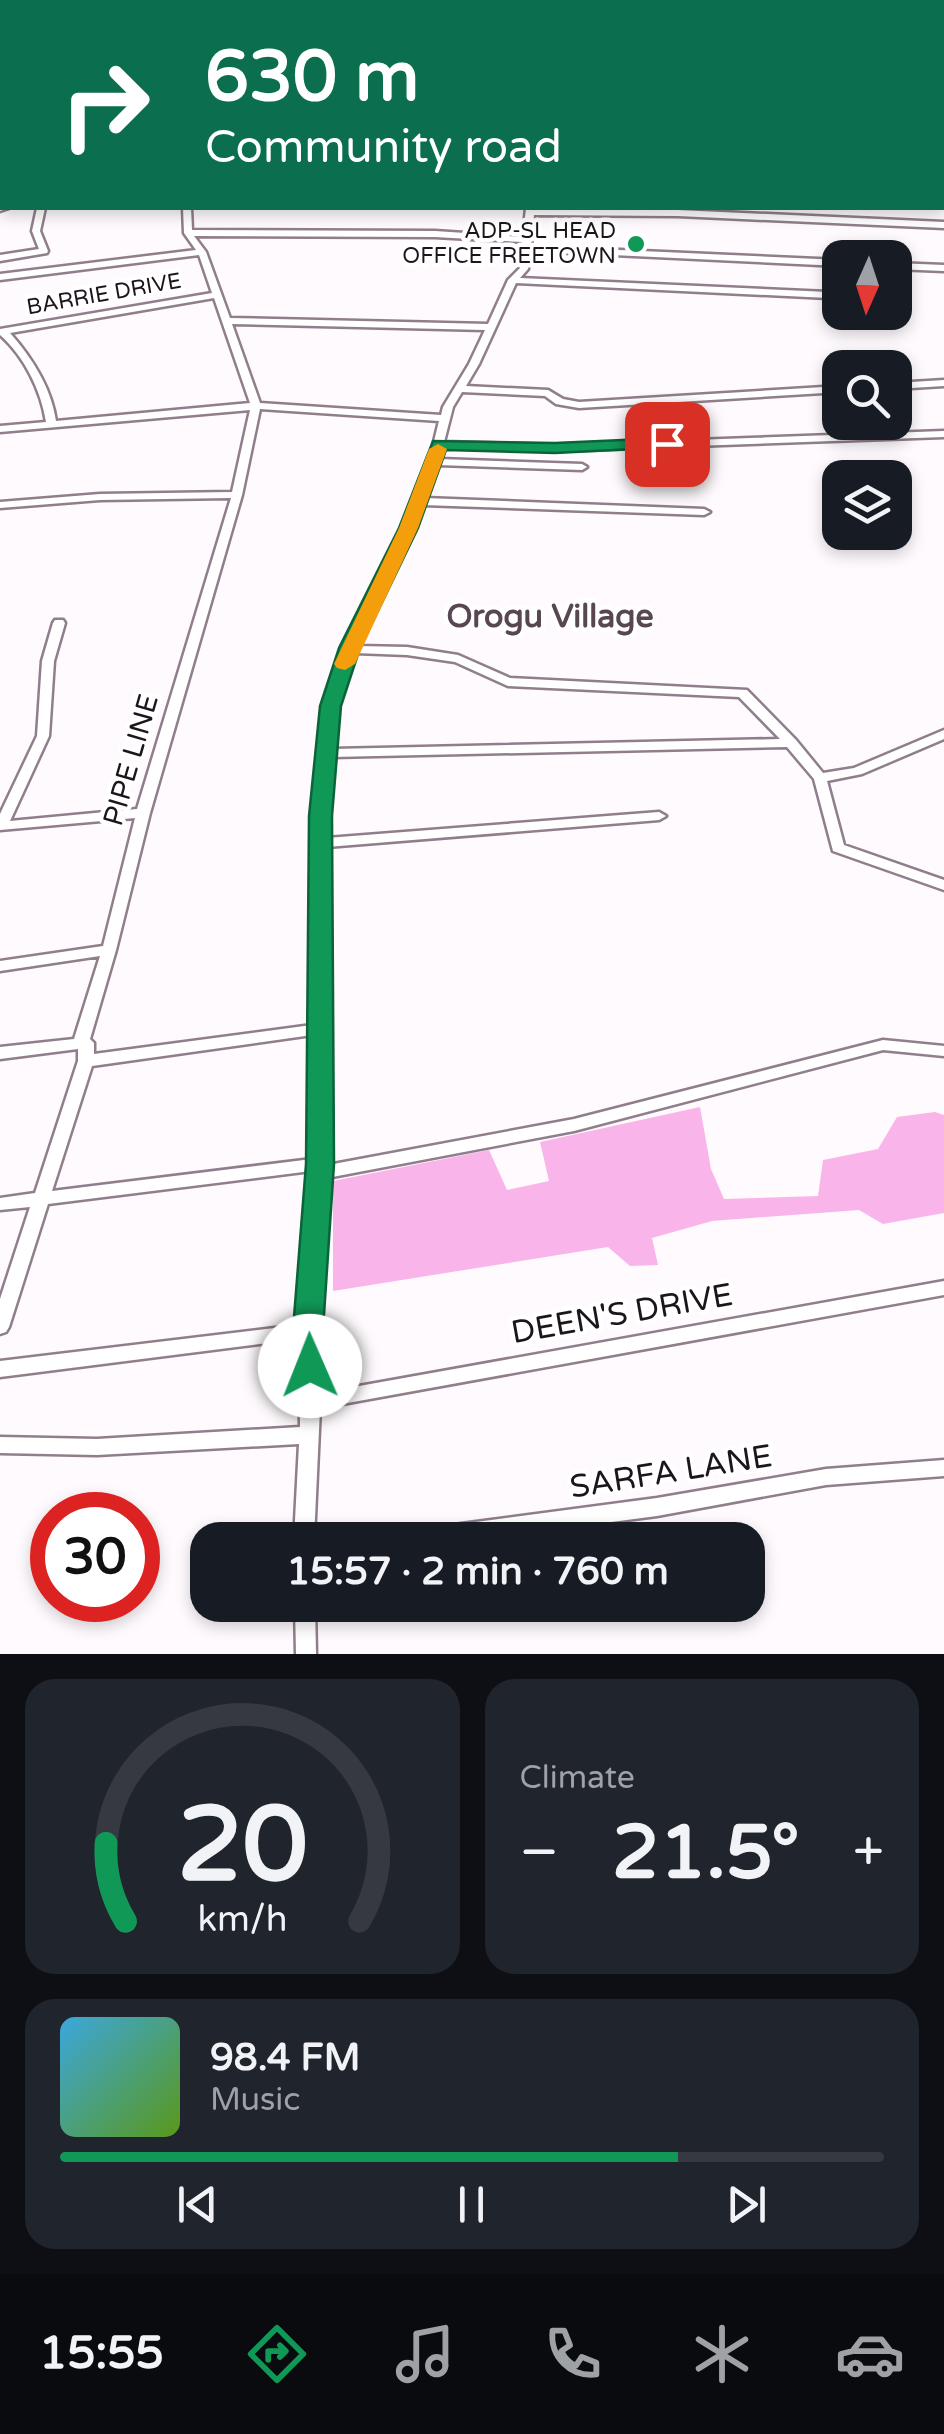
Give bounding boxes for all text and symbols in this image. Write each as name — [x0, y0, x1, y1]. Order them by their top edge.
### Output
text: 630 m — [205, 36, 419, 120]
icon: right — [40, 40, 170, 170]
text: Community road — [205, 121, 562, 175]
place label: ADP-SL HEAD OFFICE FREETOWN — [402, 218, 616, 269]
marker: ADP-SL HEAD OFFICE FREETOWN — [625, 233, 647, 255]
north arrow — [822, 240, 912, 330]
map controls — [822, 240, 912, 550]
street label: BARRIE DRIVE — [25, 268, 183, 320]
button: search — [822, 350, 912, 440]
pin — [625, 402, 710, 487]
icon: arrive — [640, 417, 695, 472]
button: layers — [822, 460, 912, 550]
district label: Orogu Village — [446, 598, 654, 636]
street label: PIPE LINE — [96, 690, 166, 830]
street label: DEEN'S DRIVE — [508, 1276, 736, 1352]
position arrow — [258, 1314, 362, 1418]
street label: SARFA LANE — [567, 1437, 775, 1507]
speed limit sign: 30 — [30, 1492, 160, 1622]
text: 15:57 · 2 min · 760 m — [286, 1549, 669, 1595]
text: Climate — [520, 1759, 635, 1797]
text: 20 — [177, 1784, 308, 1909]
text: 21.5° — [612, 1808, 800, 1898]
text: − — [520, 1820, 559, 1886]
text: + — [853, 1820, 884, 1886]
text: km/h — [197, 1898, 287, 1941]
text: 98.4 FM — [210, 2035, 360, 2081]
text: Music — [210, 2081, 300, 2119]
icon: previous — [170, 2177, 225, 2232]
icon: pause — [444, 2177, 499, 2232]
icon: next — [719, 2177, 774, 2232]
icon: directions — [242, 2319, 312, 2389]
icon: music — [390, 2319, 460, 2389]
icon: phone — [538, 2319, 608, 2389]
icon: climate — [687, 2319, 757, 2389]
icon: car — [835, 2319, 905, 2389]
text: 15:55 — [39, 2327, 164, 2381]

